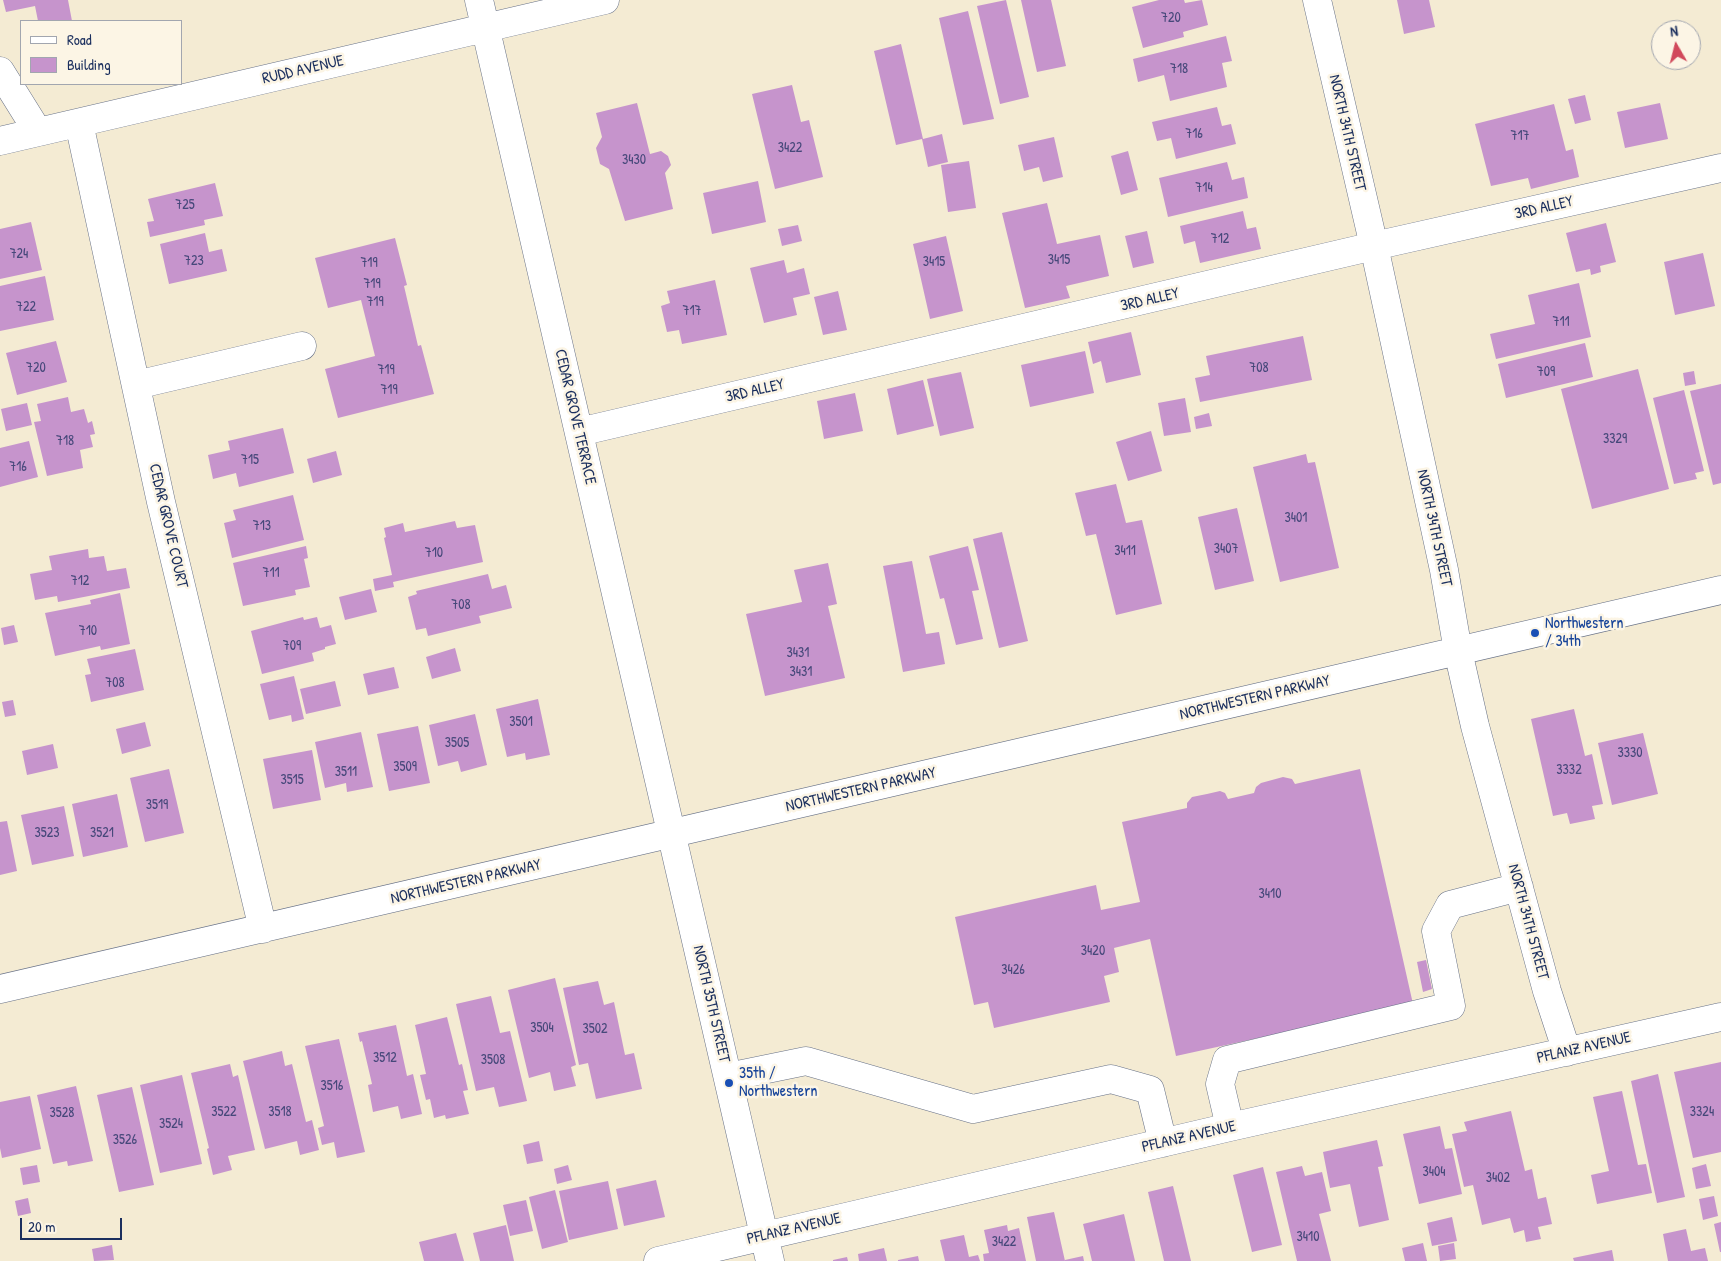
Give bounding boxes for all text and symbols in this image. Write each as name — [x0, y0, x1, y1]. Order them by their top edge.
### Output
house number: 720 — [1161, 10, 1181, 26]
legend — [20, 20, 182, 85]
north arrow — [1651, 20, 1701, 70]
text: N — [1669, 21, 1679, 41]
text: Road — [67, 29, 92, 50]
street label: RUDD AVENUE — [260, 51, 346, 89]
text: Building — [67, 54, 111, 75]
house number: 718 — [1170, 61, 1188, 77]
street label: NORTH 34TH STREET — [1324, 73, 1370, 193]
house number: 716 — [1185, 126, 1203, 142]
house number: 717 — [1511, 128, 1529, 144]
house number: 3422 — [778, 140, 802, 156]
house number: 3430 — [622, 152, 646, 168]
house number: 714 — [1195, 180, 1213, 196]
street label: 3RD ALLEY — [1513, 192, 1575, 224]
house number: 725 — [175, 197, 195, 213]
house number: 712 — [1211, 231, 1229, 247]
house number: 724 — [10, 246, 28, 262]
house number: 3415 — [1048, 252, 1070, 268]
house number: 723 — [184, 253, 204, 269]
house number: 3415 — [923, 254, 945, 270]
house number: 719 — [360, 255, 378, 271]
house number: 719 — [363, 276, 381, 292]
street label: 3RD ALLEY — [1119, 284, 1181, 316]
house number: 719 — [366, 294, 384, 310]
house number: 722 — [16, 299, 36, 315]
house number: 717 — [683, 303, 701, 319]
house number: 711 — [1552, 314, 1570, 330]
street label: CEDAR GROVE TERRACE — [550, 347, 600, 487]
house number: 720 — [26, 360, 46, 376]
house number: 708 — [1249, 360, 1269, 376]
house number: 719 — [377, 362, 395, 378]
house number: 709 — [1537, 364, 1555, 380]
street label: 3RD ALLEY — [724, 375, 786, 407]
house number: 719 — [380, 382, 398, 398]
house number: 3329 — [1603, 431, 1627, 447]
house number: 718 — [56, 433, 74, 449]
house number: 715 — [241, 452, 259, 468]
house number: 716 — [9, 459, 27, 475]
street label: CEDAR GROVE COURT — [144, 462, 192, 590]
street label: NORTH 34TH STREET — [1412, 468, 1456, 588]
house number: 3401 — [1285, 510, 1307, 526]
house number: 713 — [253, 518, 271, 534]
house number: 3407 — [1214, 541, 1238, 557]
house number: 3411 — [1114, 543, 1136, 559]
house number: 710 — [425, 545, 443, 561]
house number: 711 — [262, 565, 280, 581]
house number: 712 — [71, 573, 89, 589]
house number: 708 — [451, 597, 471, 613]
place label: Northwestern / 34th — [1545, 614, 1624, 652]
house number: 710 — [79, 623, 97, 639]
marker: Northwestern / 34th — [1529, 627, 1541, 639]
house number: 709 — [283, 638, 301, 654]
house number: 3431 — [787, 645, 809, 661]
house number: 3431 — [790, 664, 812, 680]
street label: NORTHWESTERN PARKWAY — [1178, 671, 1332, 725]
house number: 708 — [105, 675, 125, 691]
house number: 3501 — [509, 714, 533, 730]
house number: 3505 — [445, 735, 469, 751]
house number: 3330 — [1617, 745, 1643, 761]
house number: 3509 — [393, 759, 417, 775]
house number: 3332 — [1556, 762, 1582, 778]
street label: NORTHWESTERN PARKWAY — [784, 763, 938, 817]
house number: 3511 — [335, 764, 357, 780]
house number: 3515 — [280, 772, 304, 788]
house number: 3519 — [146, 797, 168, 813]
house number: 3523 — [34, 825, 60, 841]
house number: 3521 — [90, 825, 114, 841]
street label: NORTHWESTERN PARKWAY — [389, 855, 543, 909]
street label: NORTH 34TH STREET — [1503, 862, 1553, 982]
house number: 3410 — [1259, 886, 1281, 902]
house number: 3420 — [1081, 943, 1105, 959]
street label: NORTH 35TH STREET — [688, 944, 734, 1064]
house number: 3426 — [1001, 962, 1025, 978]
house number: 3504 — [530, 1020, 554, 1036]
house number: 3502 — [582, 1021, 608, 1037]
street label: PFLANZ AVENUE — [1535, 1028, 1633, 1068]
house number: 3512 — [373, 1050, 397, 1066]
house number: 3508 — [481, 1052, 505, 1068]
place label: 35th / Northwestern — [739, 1064, 818, 1102]
marker: 35th / Northwestern — [723, 1077, 735, 1089]
house number: 3516 — [321, 1078, 343, 1094]
house number: 3522 — [211, 1104, 237, 1120]
house number: 3518 — [268, 1104, 292, 1120]
house number: 3324 — [1690, 1104, 1714, 1120]
house number: 3528 — [50, 1105, 74, 1121]
house number: 3524 — [159, 1116, 183, 1132]
street label: PFLANZ AVENUE — [1140, 1117, 1238, 1157]
house number: 3526 — [113, 1132, 137, 1148]
house number: 3404 — [1422, 1164, 1446, 1180]
house number: 3402 — [1486, 1170, 1510, 1186]
scale bar — [22, 1208, 125, 1240]
street label: PFLANZ AVENUE — [745, 1209, 843, 1249]
text: 20 m — [28, 1216, 55, 1237]
house number: 3410 — [1297, 1229, 1319, 1245]
house number: 3422 — [992, 1234, 1016, 1250]

